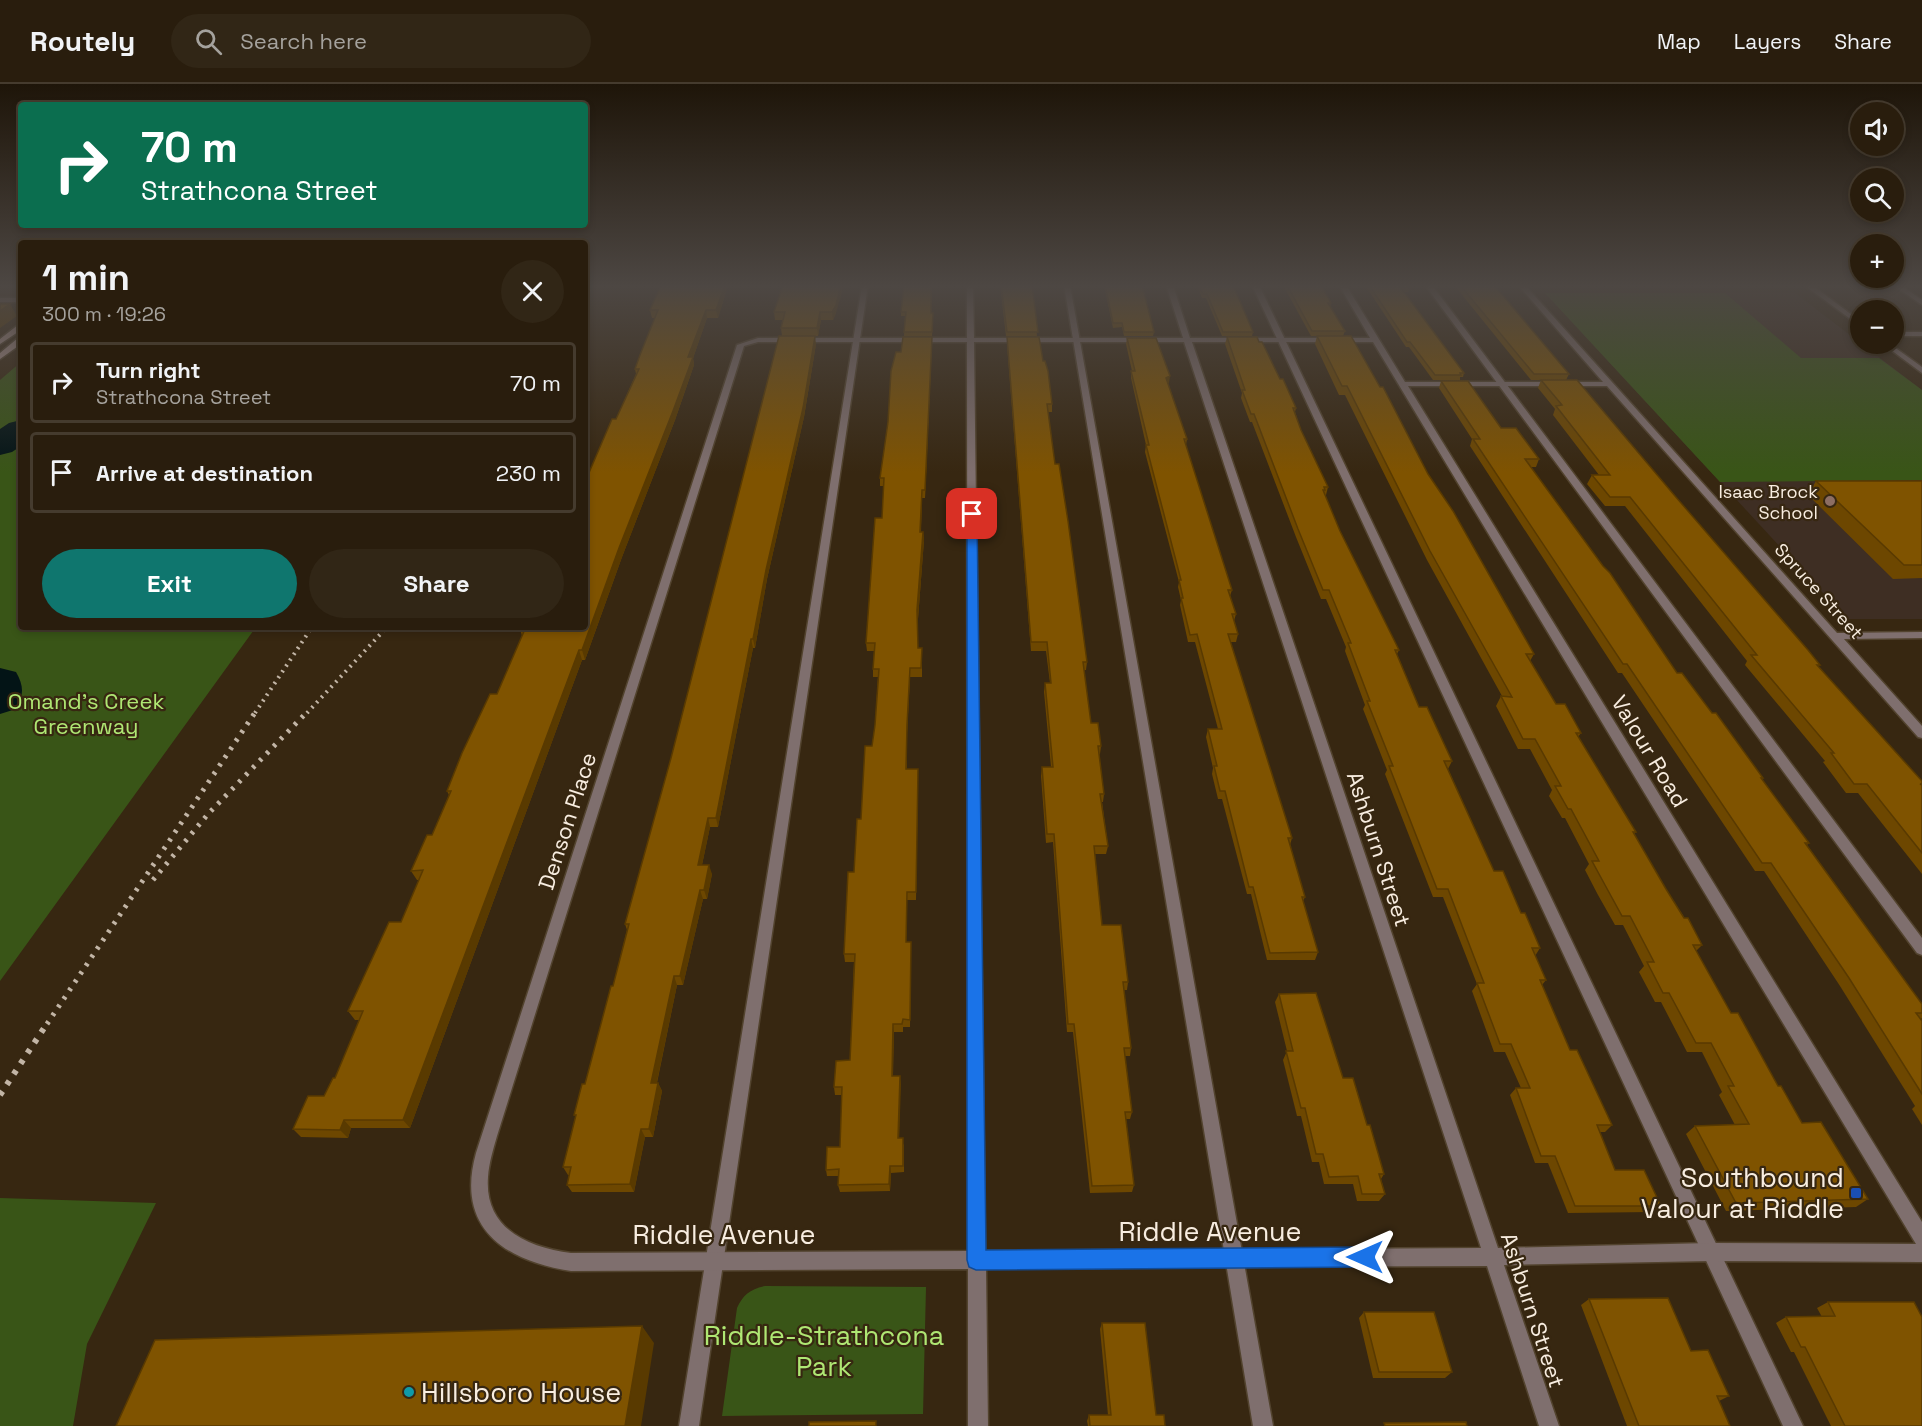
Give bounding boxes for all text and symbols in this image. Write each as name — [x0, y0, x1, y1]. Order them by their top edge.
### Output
search box — [171, 14, 591, 68]
text: Routely — [30, 23, 135, 59]
icon: search — [192, 25, 225, 58]
text: Search here — [240, 27, 367, 55]
text: Map — [1657, 28, 1701, 55]
text: Layers — [1734, 28, 1801, 55]
text: Share — [1834, 28, 1892, 55]
map controls — [1850, 102, 1904, 354]
button: sound — [1850, 102, 1904, 156]
text: 70 m — [141, 121, 238, 174]
icon: right — [42, 126, 120, 204]
button: search — [1850, 168, 1904, 222]
text: Strathcona Street — [141, 173, 378, 208]
button: + — [1850, 234, 1904, 288]
text: 1 min — [42, 255, 130, 301]
button: close — [501, 260, 564, 323]
button: − — [1850, 300, 1904, 354]
text: 300 m · 19:26 — [42, 301, 166, 327]
text: Turn right — [96, 356, 201, 384]
icon: right — [45, 366, 78, 399]
text: 70 m — [510, 369, 561, 397]
text: Strathcona Street — [96, 384, 271, 410]
icon: arrive — [45, 456, 78, 489]
text: Arrive at destination — [96, 459, 313, 487]
text: 230 m — [496, 459, 561, 487]
place label: Isaac Brock School — [1718, 480, 1818, 524]
pin — [946, 488, 997, 539]
marker: Isaac Brock School — [1823, 494, 1837, 508]
icon: arrive — [955, 497, 988, 530]
street label: Spruce Street — [1770, 538, 1868, 644]
button: Exit — [42, 549, 297, 618]
button: Share — [309, 549, 564, 618]
park label: Omand's Creek Greenway — [8, 687, 164, 740]
street label: Valour Road — [1606, 690, 1694, 812]
street label: Denson Place — [532, 749, 602, 893]
street label: Ashburn Street — [1341, 768, 1417, 930]
place label: Southbound Valour at Riddle — [1641, 1160, 1844, 1226]
marker: Southbound Valour at Riddle — [1849, 1186, 1863, 1200]
street label: Riddle Avenue — [1119, 1214, 1301, 1249]
street label: Riddle Avenue — [633, 1217, 815, 1252]
position arrow — [1333, 1225, 1397, 1289]
street label: Ashburn Street — [1495, 1229, 1571, 1391]
park label: Riddle-Strathcona Park — [704, 1318, 944, 1384]
place label: Hillsboro House — [421, 1375, 621, 1410]
marker: Hillsboro House — [402, 1385, 416, 1399]

